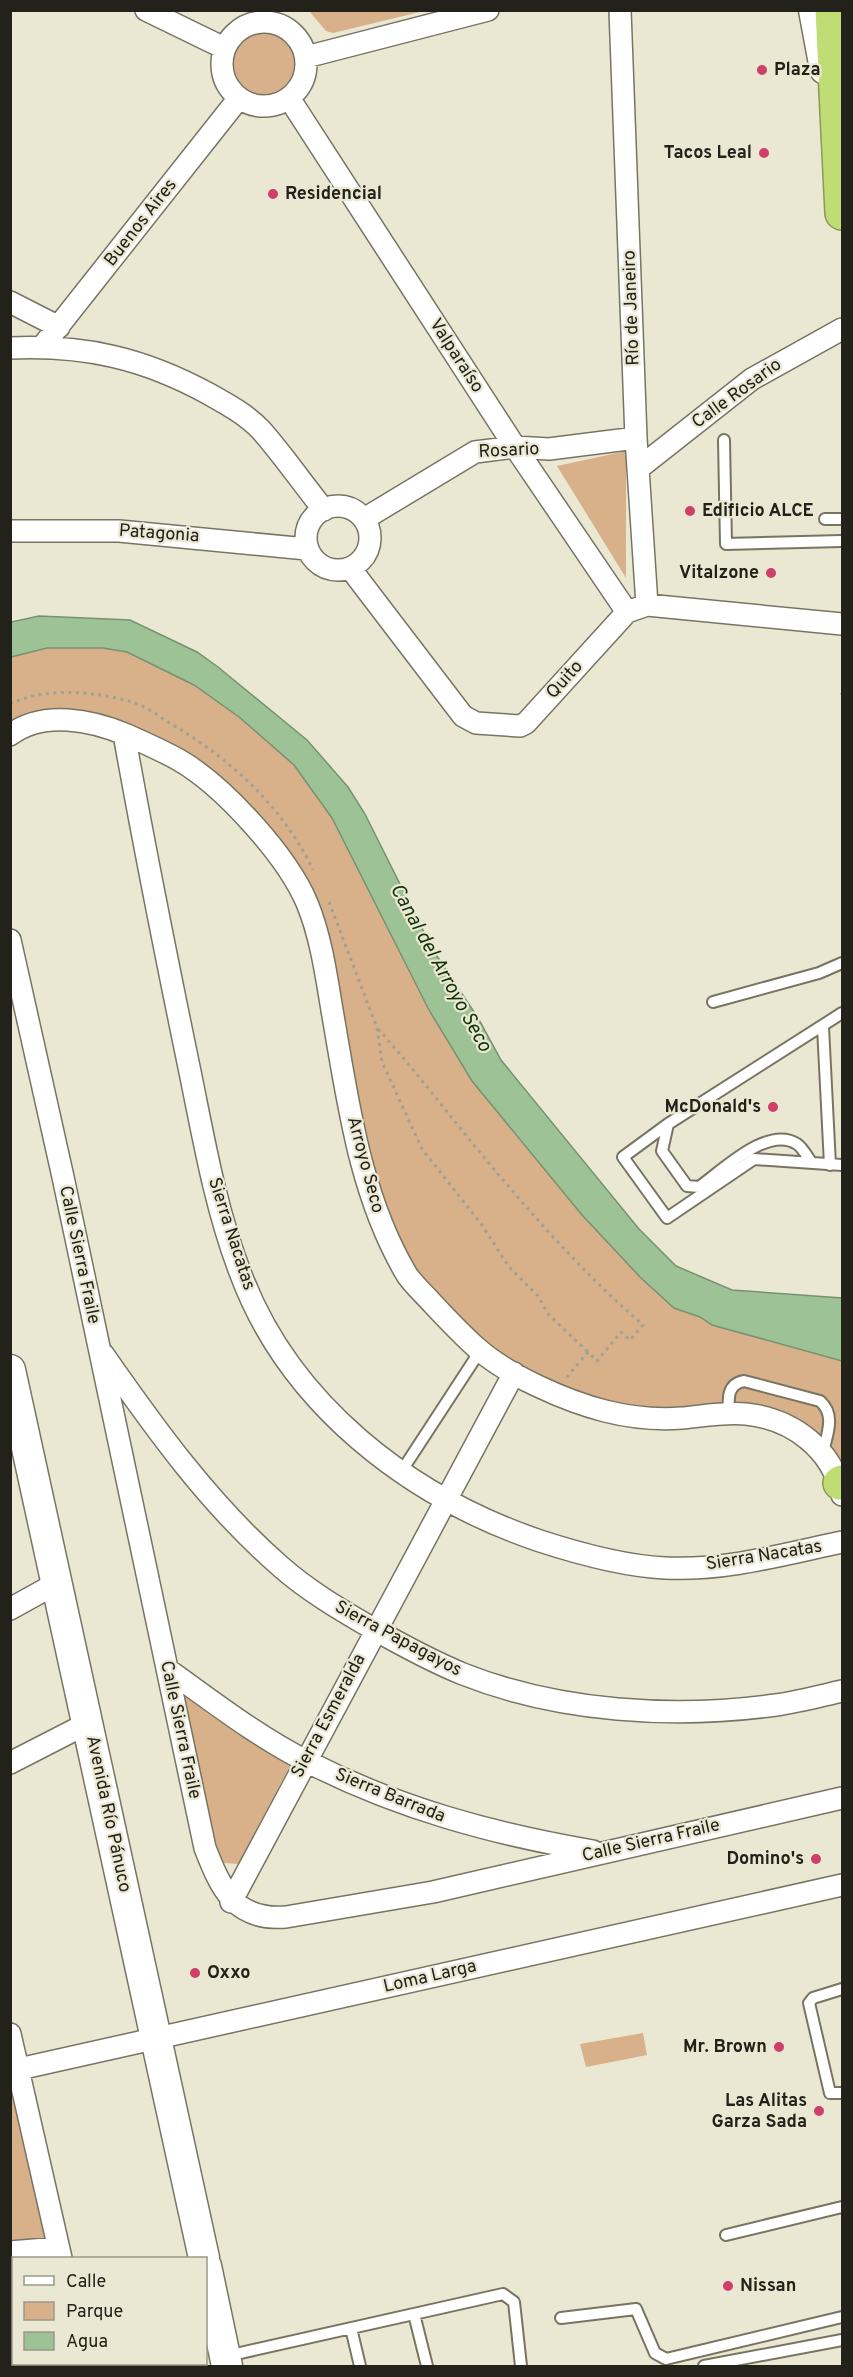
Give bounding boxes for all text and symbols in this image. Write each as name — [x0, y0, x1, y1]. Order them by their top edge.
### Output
place label: Plaza — [774, 59, 821, 82]
marker: Plaza — [755, 63, 769, 77]
place label: Tacos Leal — [664, 142, 752, 165]
marker: Tacos Leal — [757, 146, 771, 160]
street label: Buenos Aires — [100, 174, 182, 272]
place label: Residencial — [285, 183, 382, 206]
marker: Residencial — [266, 187, 280, 201]
street label: Río de Janeiro — [618, 250, 646, 366]
street label: Valparaíso — [424, 315, 488, 397]
street label: Calle Rosario — [688, 354, 786, 434]
street label: Rosario — [478, 438, 540, 464]
place label: Edificio ALCE — [702, 500, 814, 523]
marker: Edificio ALCE — [683, 504, 697, 518]
street label: Patagonia — [118, 520, 200, 548]
place label: Vitalzone — [679, 562, 759, 585]
marker: Vitalzone — [764, 566, 778, 580]
street label: Quito — [542, 656, 588, 704]
water label: Canal del Arroyo Seco — [383, 879, 497, 1057]
place label: McDonald's — [665, 1096, 761, 1119]
marker: McDonald's — [766, 1100, 780, 1114]
street label: Arroyo Seco — [341, 1114, 389, 1216]
street label: Sierra Nacatas — [202, 1175, 260, 1293]
street label: Calle Sierra Fraile — [53, 1184, 105, 1326]
street label: Sierra Nacatas — [704, 1535, 824, 1577]
street label: Sierra Papagayos — [330, 1596, 466, 1682]
street label: Sierra Esmeralda — [287, 1650, 371, 1782]
street label: Calle Sierra Fraile — [154, 1659, 206, 1801]
street label: Avenida Río Pánuco — [80, 1733, 136, 1895]
street label: Sierra Barrada — [331, 1763, 449, 1829]
street label: Calle Sierra Fraile — [580, 1814, 722, 1868]
place label: Domino's — [726, 1848, 804, 1871]
marker: Domino's — [809, 1852, 823, 1866]
street label: Loma Larga — [381, 1955, 479, 1999]
place label: Oxxo — [207, 1962, 250, 1985]
marker: Oxxo — [188, 1966, 202, 1980]
place label: Mr. Brown — [683, 2036, 767, 2059]
marker: Mr. Brown — [772, 2040, 786, 2054]
place label: Las Alitas Garza Sada — [711, 2090, 807, 2134]
marker: Las Alitas Garza Sada — [812, 2104, 826, 2118]
legend — [12, 2257, 207, 2365]
text: Calle — [66, 2271, 106, 2294]
place label: Nissan — [740, 2275, 796, 2298]
marker: Nissan — [721, 2279, 735, 2293]
text: Parque — [66, 2301, 123, 2324]
text: Agua — [66, 2331, 108, 2354]

